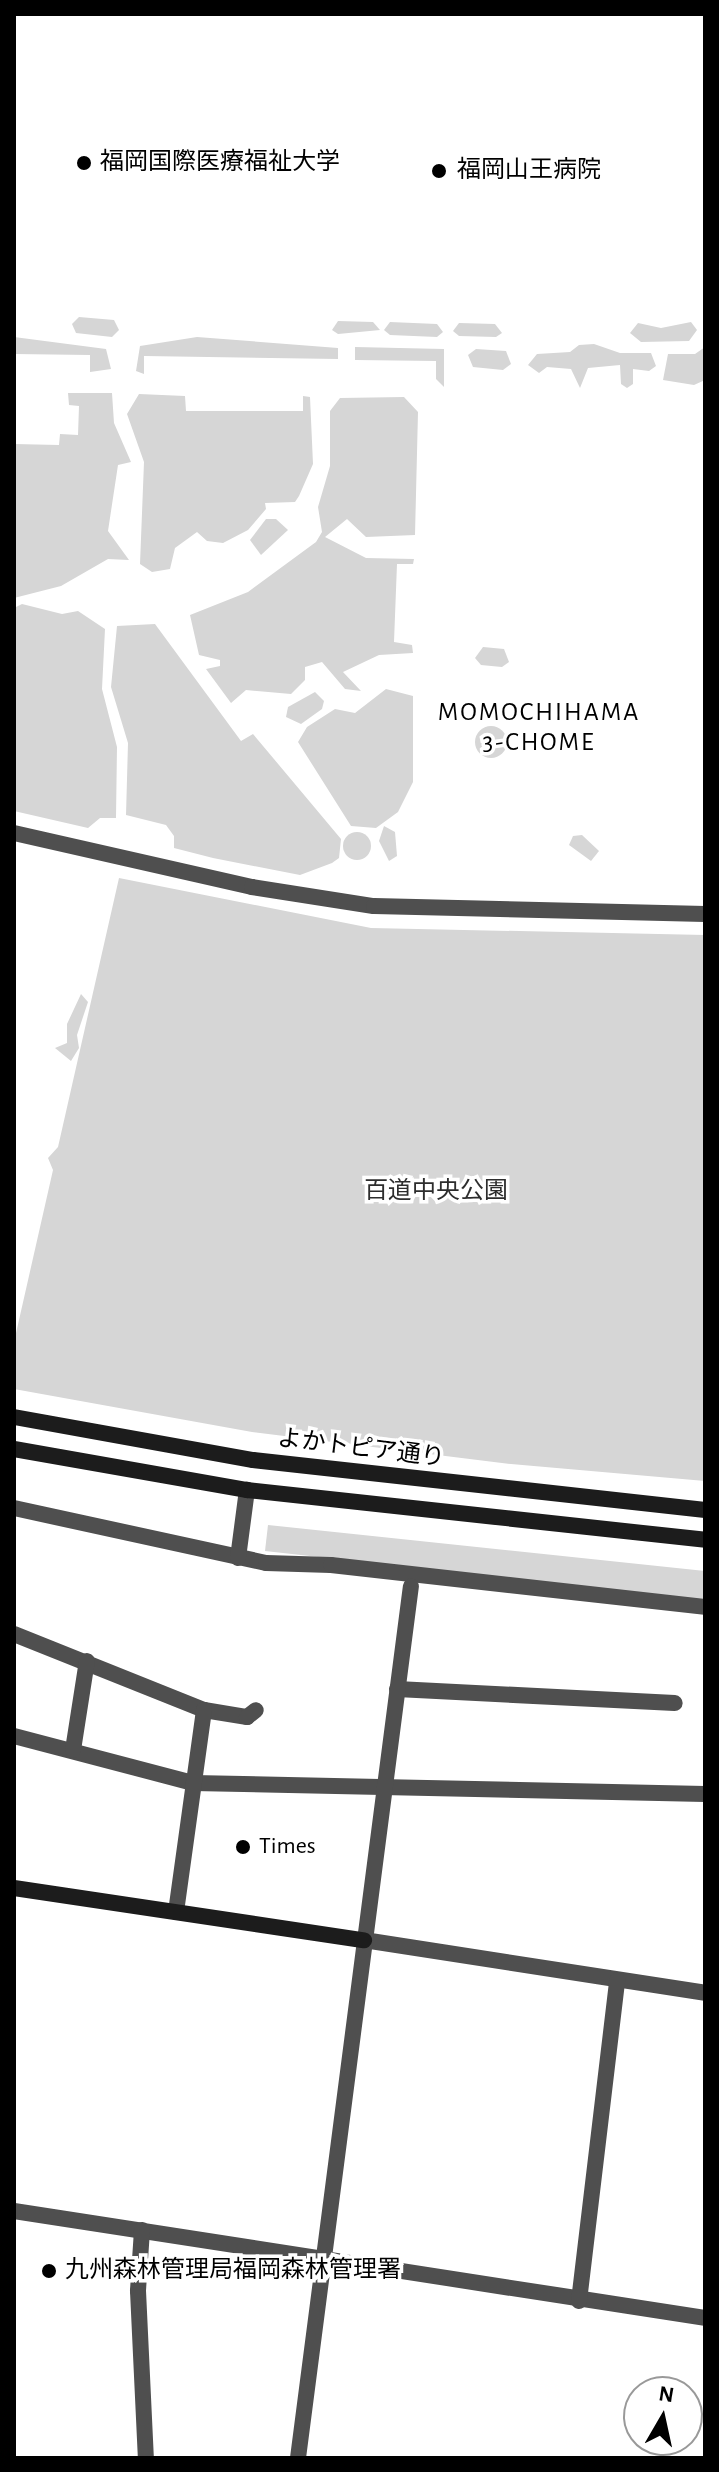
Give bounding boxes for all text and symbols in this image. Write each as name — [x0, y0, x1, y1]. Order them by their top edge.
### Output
place label: 福岡国際医療福祉大学 — [100, 149, 340, 177]
marker: 福岡国際医療福祉大学 — [75, 154, 93, 172]
place label: 福岡山王病院 — [457, 157, 601, 185]
marker: 福岡山王病院 — [428, 160, 450, 182]
district label: MOMOCHIHAMA 3-CHOME — [438, 697, 640, 758]
park label: 百道中央公園 — [364, 1178, 508, 1206]
street label: よかトピア通り — [276, 1424, 446, 1474]
place label: Times — [259, 1833, 316, 1861]
marker: Times — [234, 1838, 252, 1856]
place label: 九州森林管理局福岡森林管理署 — [65, 2257, 401, 2285]
marker: 九州森林管理局福岡森林管理署 — [40, 2262, 58, 2280]
north arrow — [623, 2376, 703, 2456]
text: N — [657, 2382, 676, 2406]

